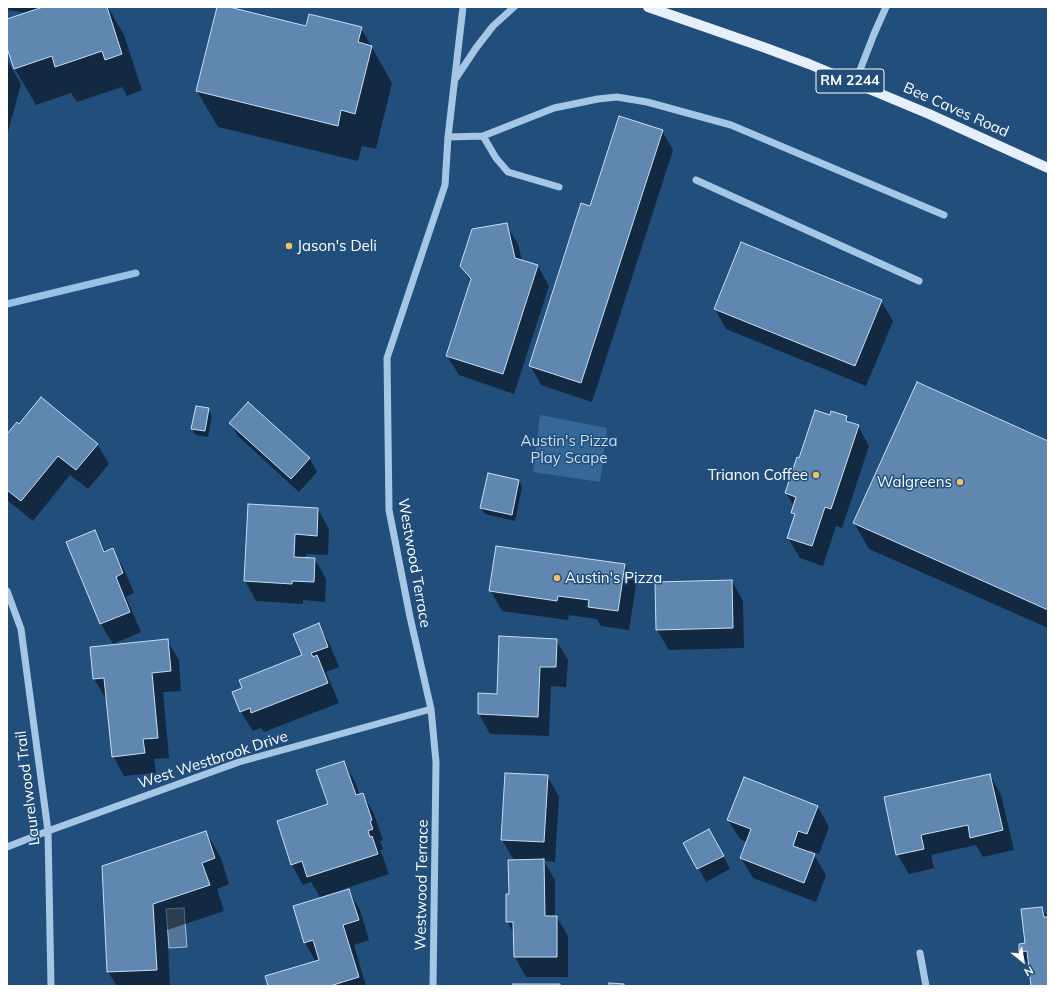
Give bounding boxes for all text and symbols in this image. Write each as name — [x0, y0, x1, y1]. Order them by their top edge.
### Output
road number: RM 2244 — [816, 69, 884, 93]
street label: Bee Caves Road — [900, 79, 1012, 141]
place label: Jason's Deli — [297, 237, 377, 255]
marker: Jason's Deli — [284, 241, 294, 251]
park label: Austin's Pizza Play Scape — [520, 432, 618, 467]
place label: Trianon Coffee — [708, 466, 808, 484]
marker: Trianon Coffee — [811, 470, 821, 480]
place label: Walgreens — [877, 473, 952, 491]
marker: Walgreens — [955, 477, 965, 487]
street label: Westwood Terrace — [394, 497, 434, 629]
place label: Austin's Pizza — [565, 569, 662, 587]
marker: Austin's Pizza — [552, 573, 562, 583]
street label: West Westbrook Drive — [136, 727, 290, 793]
street label: Laurelwood Trail — [12, 730, 44, 846]
street label: Westwood Terrace — [412, 819, 432, 951]
north arrow — [1003, 941, 1043, 981]
text: N — [1022, 963, 1036, 980]

